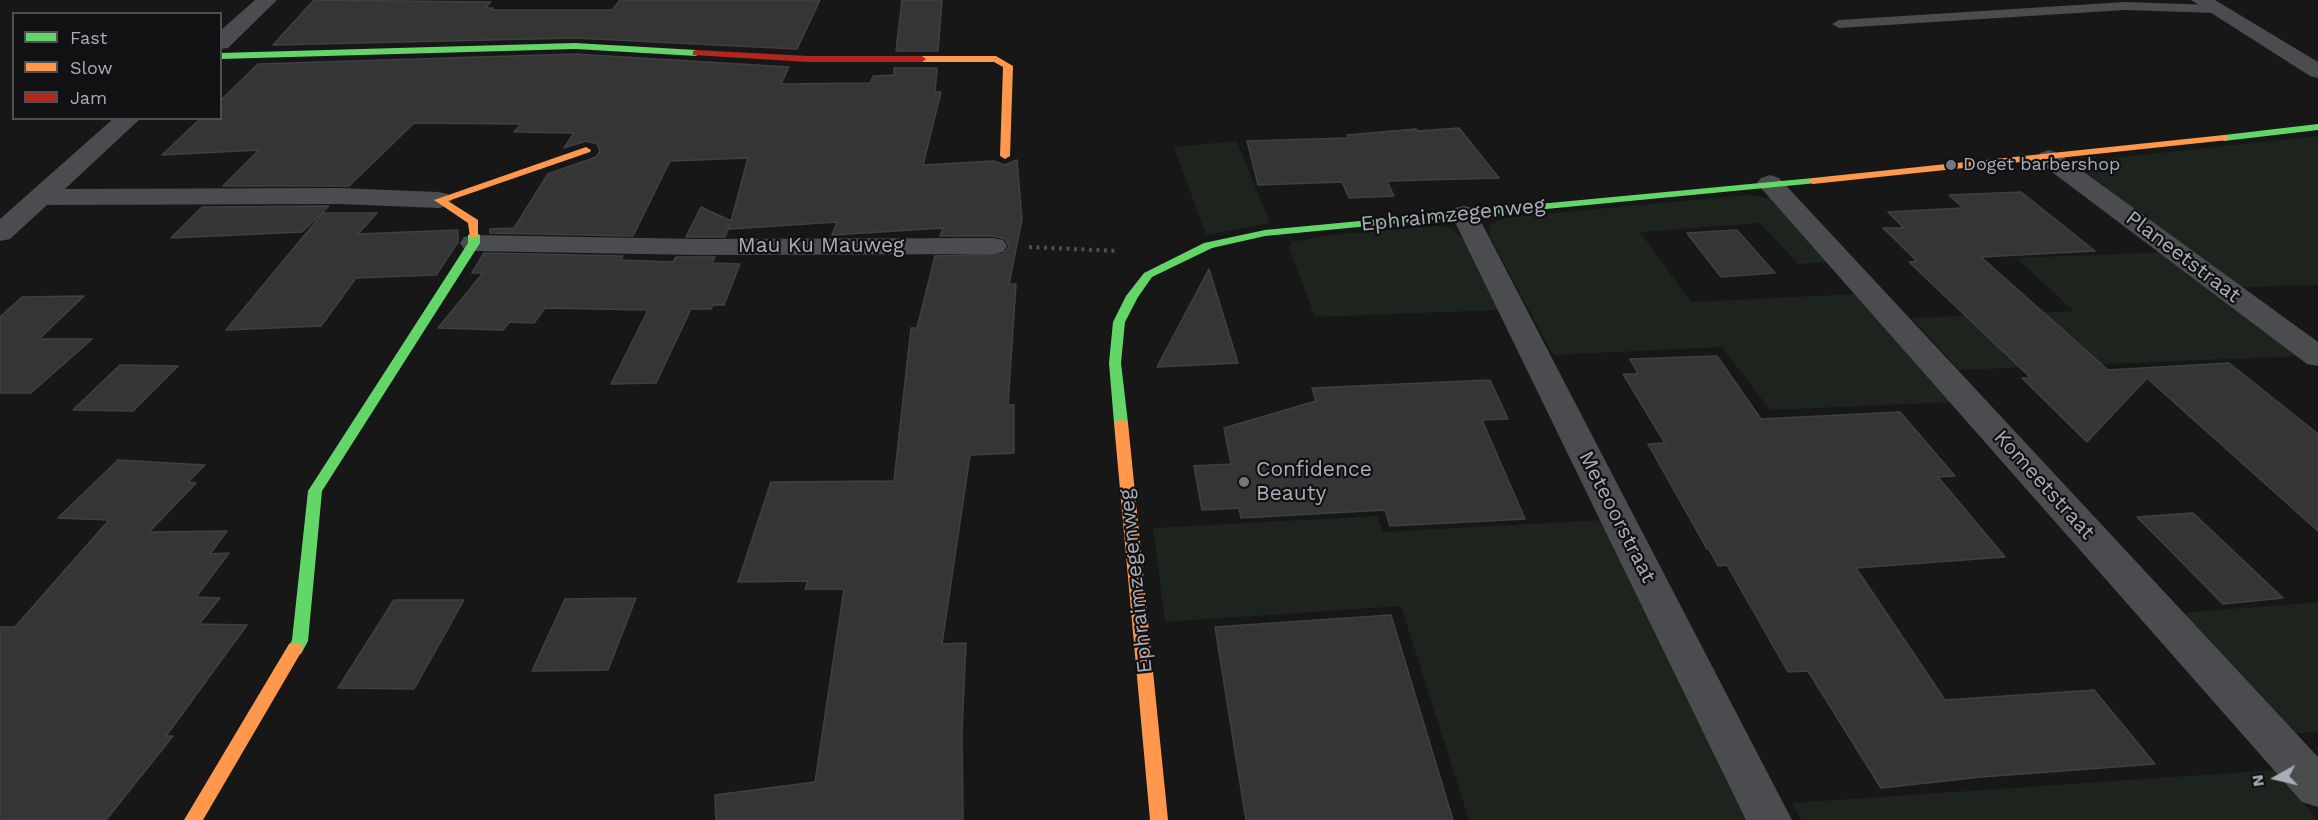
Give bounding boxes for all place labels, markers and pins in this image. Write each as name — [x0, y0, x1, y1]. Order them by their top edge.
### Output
place label: Doget barbershop — [1963, 154, 2120, 176]
marker: Doget barbershop — [1944, 158, 1958, 172]
place label: Confidence Beauty — [1256, 457, 1372, 507]
marker: Confidence Beauty — [1237, 475, 1251, 489]

